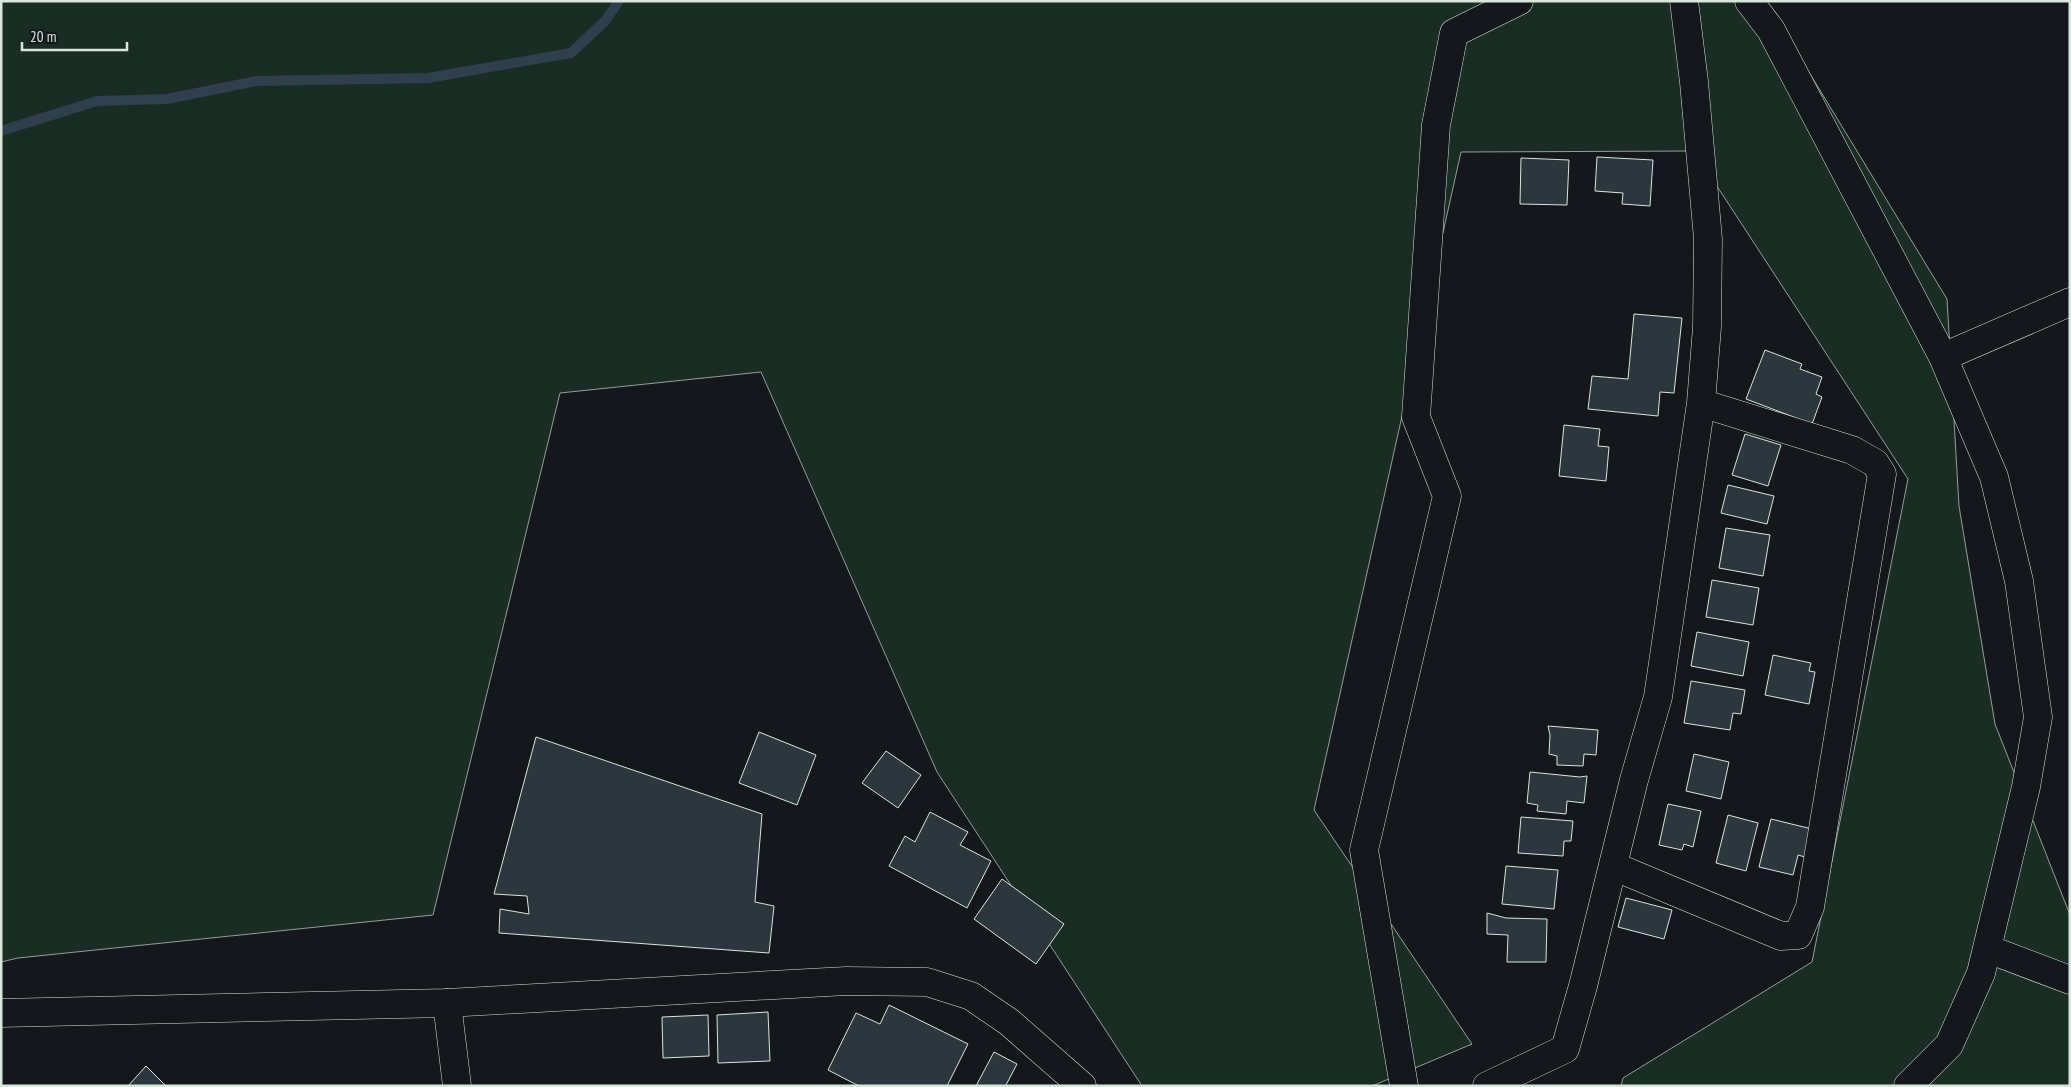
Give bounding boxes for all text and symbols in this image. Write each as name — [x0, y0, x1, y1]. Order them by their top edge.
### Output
scale bar — [22, 20, 128, 52]
text: 20 m — [30, 27, 56, 46]

